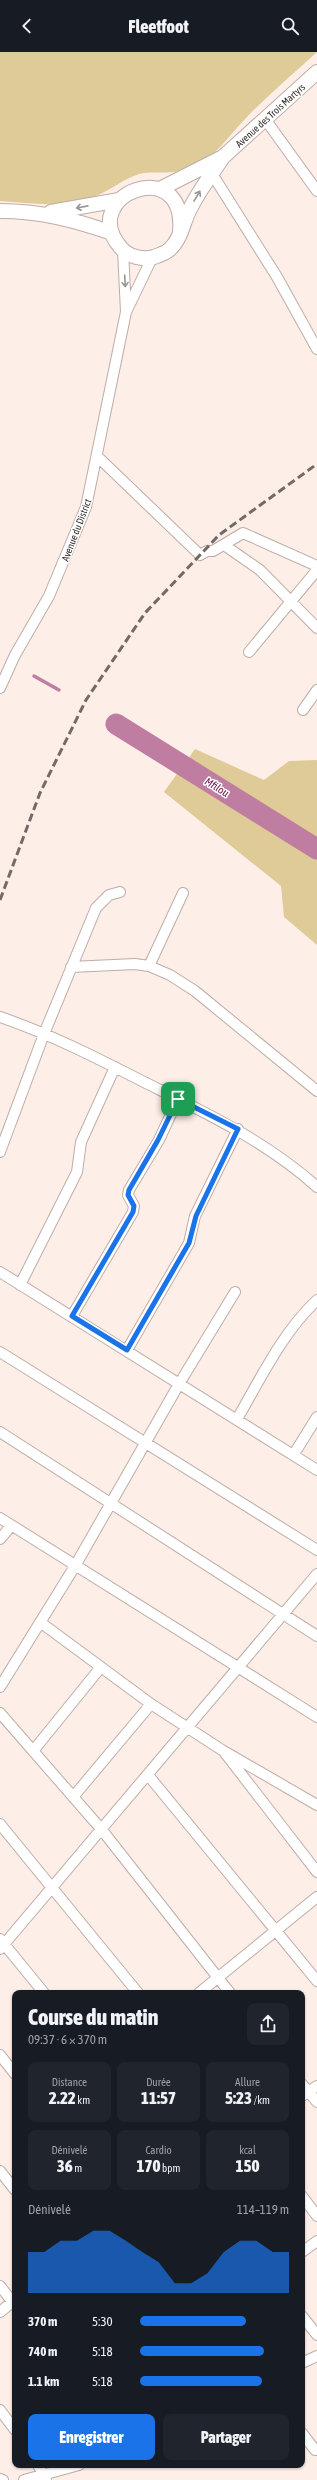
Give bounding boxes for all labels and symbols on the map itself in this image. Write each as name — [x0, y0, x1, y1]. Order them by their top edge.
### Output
street label: Avenue des Trois Martyrs — [233, 81, 308, 149]
one-way arrow — [193, 191, 201, 202]
one-way arrow — [75, 203, 88, 211]
one-way arrow — [121, 274, 128, 287]
street label: Avenue du District — [59, 497, 93, 563]
water label: Mfilou — [203, 775, 232, 799]
pin — [161, 1082, 195, 1116]

